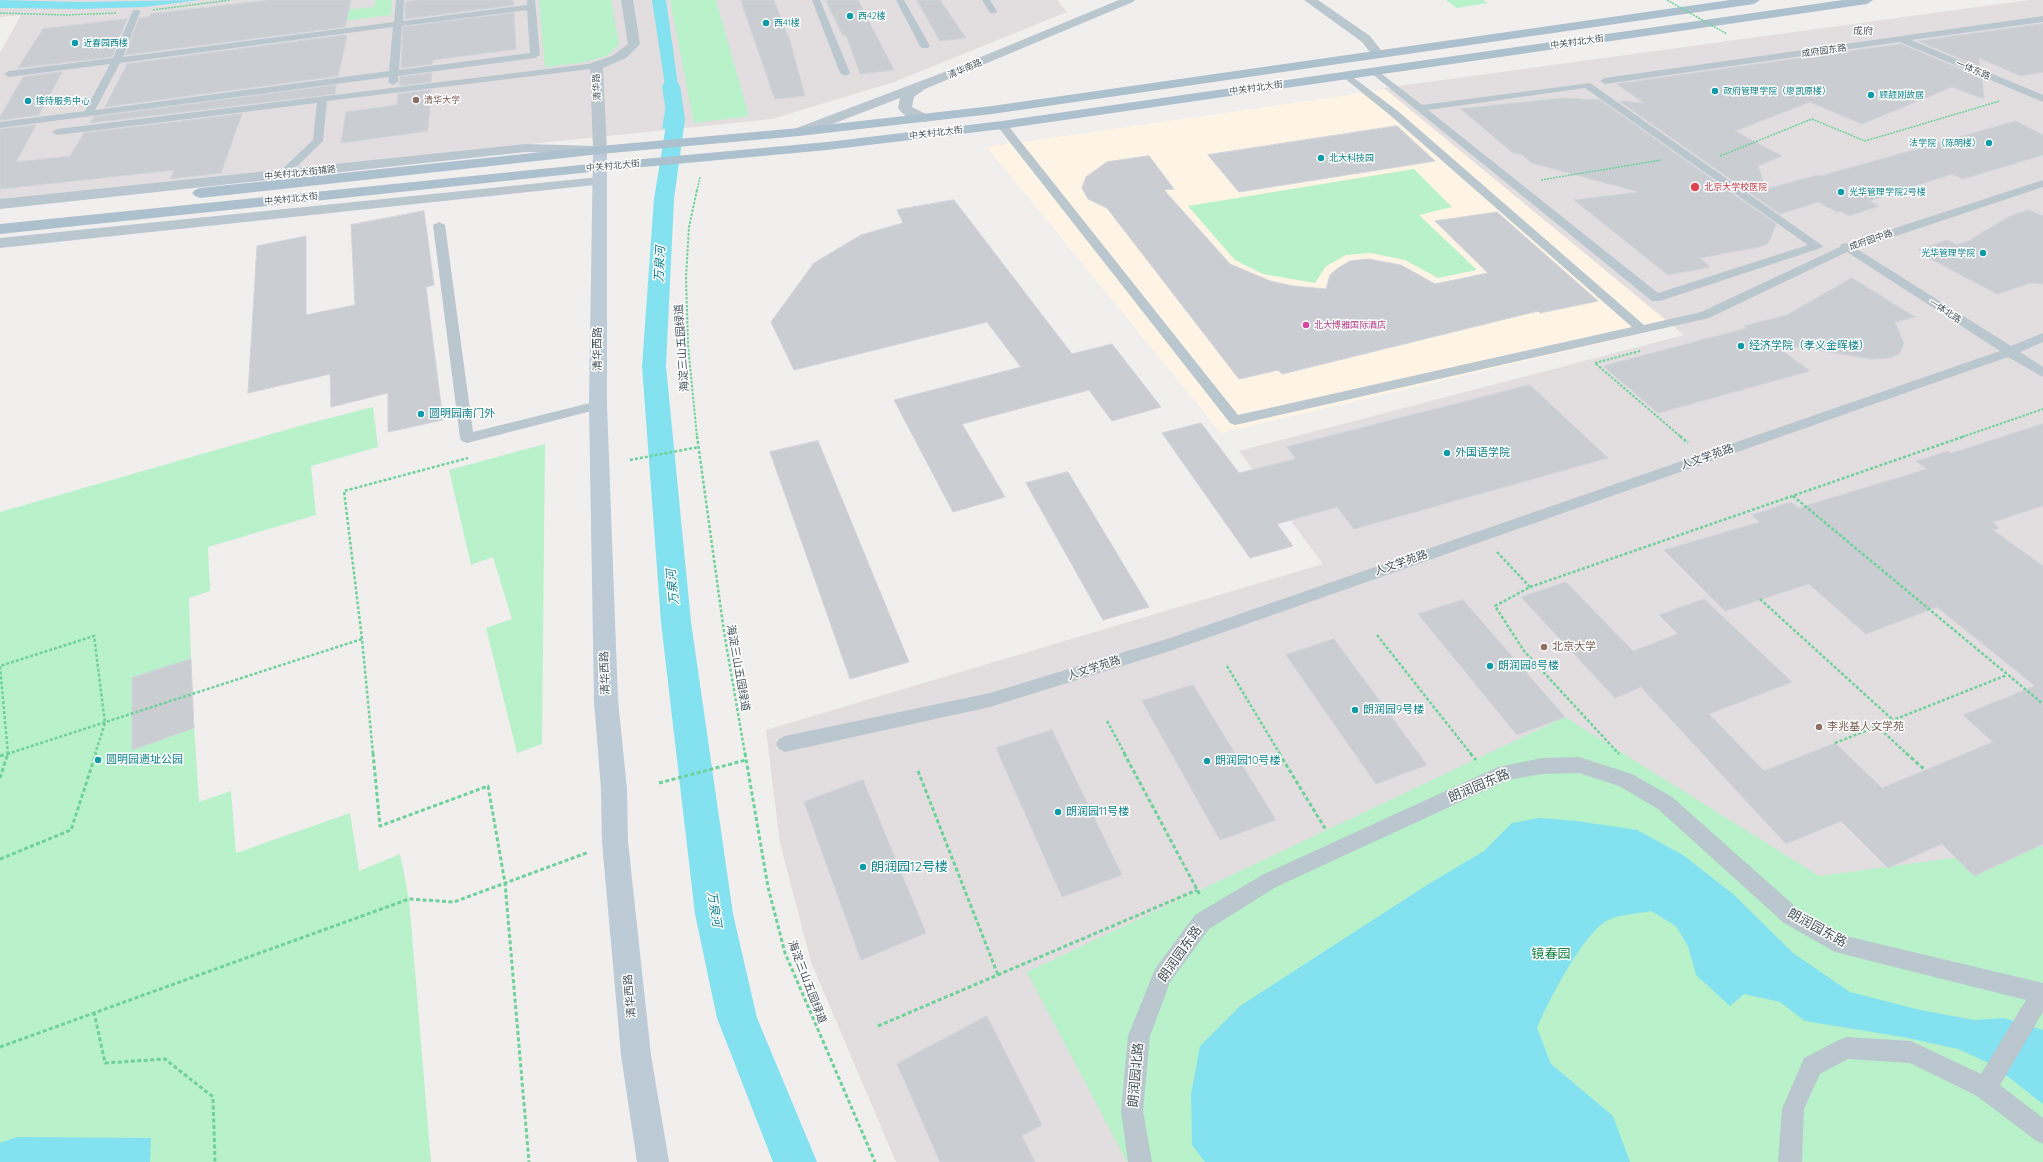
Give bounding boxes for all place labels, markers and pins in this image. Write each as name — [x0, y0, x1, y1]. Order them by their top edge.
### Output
marker: 西42楼 — [845, 11, 855, 21]
place label: 西42楼 — [858, 11, 886, 21]
marker: 西41楼 — [761, 18, 771, 28]
place label: 西41楼 — [774, 18, 800, 28]
marker: 近春园西楼 — [70, 38, 80, 48]
place label: 近春园西楼 — [83, 38, 128, 48]
marker: 政府管理学院（廖凯原楼） — [1710, 86, 1720, 96]
place label: 政府管理学院（廖凯原楼） — [1723, 86, 1831, 96]
marker: 顾颉刚故居 — [1866, 90, 1876, 100]
place label: 顾颉刚故居 — [1879, 90, 1924, 100]
marker: 清华大学 — [411, 95, 421, 105]
place label: 清华大学 — [424, 95, 460, 105]
marker: 接待服务中心 — [23, 96, 33, 106]
place label: 接待服务中心 — [36, 96, 90, 106]
place label: 法学院（陈明楼） — [1909, 138, 1981, 148]
marker: 法学院（陈明楼） — [1984, 138, 1994, 148]
marker: 北大科技园 — [1316, 153, 1326, 163]
place label: 北大科技园 — [1329, 153, 1374, 163]
marker: 北京大学校医院 — [1689, 181, 1701, 193]
place label: 北京大学校医院 — [1704, 182, 1767, 192]
marker: 光华管理学院2号楼 — [1836, 187, 1846, 197]
place label: 光华管理学院2号楼 — [1849, 187, 1926, 197]
place label: 光华管理学院 — [1921, 248, 1975, 258]
marker: 光华管理学院 — [1978, 248, 1988, 258]
marker: 北大博雅国际酒店 — [1301, 320, 1311, 330]
place label: 北大博雅国际酒店 — [1314, 320, 1386, 330]
place label: 经济学院（孝义金晖楼） — [1749, 339, 1870, 353]
marker: 经济学院（孝义金晖楼） — [1736, 341, 1746, 351]
place label: 圆明园南门外 — [429, 407, 495, 421]
marker: 圆明园南门外 — [416, 409, 426, 419]
place label: 外国语学院 — [1455, 446, 1510, 460]
marker: 外国语学院 — [1442, 448, 1452, 458]
place label: 北京大学 — [1552, 640, 1596, 654]
marker: 北京大学 — [1539, 642, 1549, 652]
place label: 朗润园8号楼 — [1498, 659, 1559, 673]
marker: 朗润园8号楼 — [1485, 661, 1495, 671]
place label: 朗润园9号楼 — [1363, 703, 1424, 717]
marker: 朗润园9号楼 — [1350, 705, 1360, 715]
place label: 李兆基人文学苑 — [1827, 720, 1904, 734]
marker: 李兆基人文学苑 — [1814, 722, 1824, 732]
place label: 圆明园遗址公园 — [106, 753, 183, 767]
place label: 朗润园10号楼 — [1215, 754, 1281, 768]
marker: 圆明园遗址公园 — [93, 755, 103, 765]
marker: 朗润园10号楼 — [1202, 756, 1212, 766]
place label: 朗润园11号楼 — [1066, 805, 1129, 819]
marker: 朗润园11号楼 — [1053, 807, 1063, 817]
place label: 朗润园12号楼 — [871, 859, 948, 875]
marker: 朗润园12号楼 — [858, 862, 868, 872]

